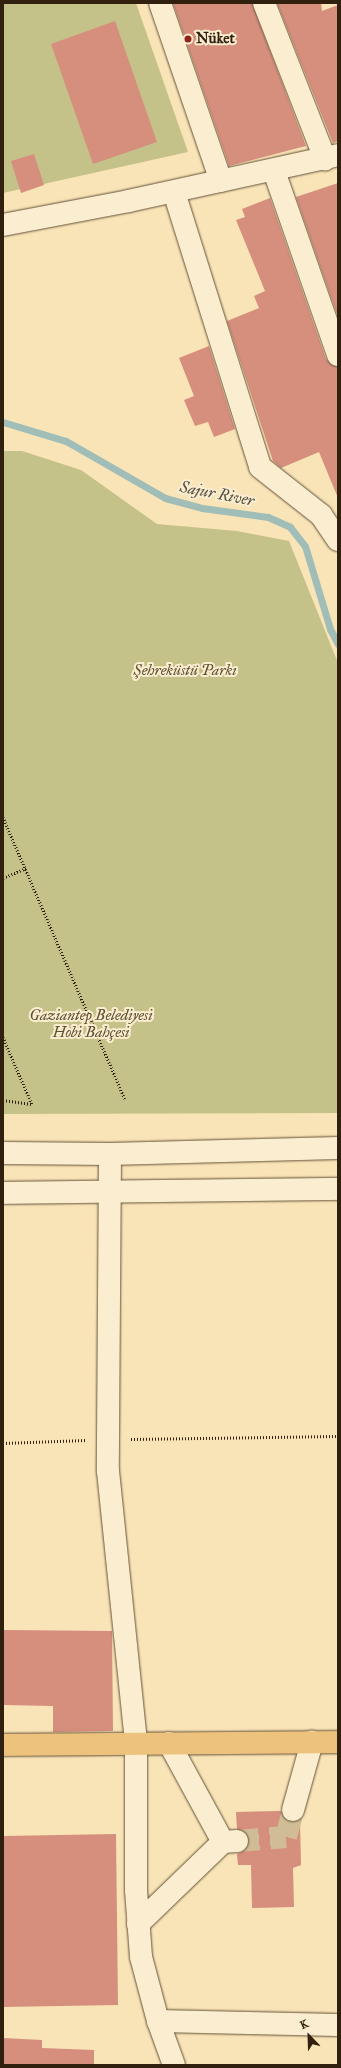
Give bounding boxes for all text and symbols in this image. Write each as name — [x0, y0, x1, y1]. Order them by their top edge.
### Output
place label: Nüket — [196, 30, 235, 48]
marker: Nüket — [183, 34, 193, 44]
water label: Sajur River — [178, 477, 256, 511]
park label: Şehreküstü Parkı — [133, 662, 237, 680]
park label: Gaziantep Belediyesi Hobi Bahçesi — [29, 1006, 153, 1041]
north arrow — [289, 2016, 329, 2056]
text: K — [298, 2017, 310, 2032]

